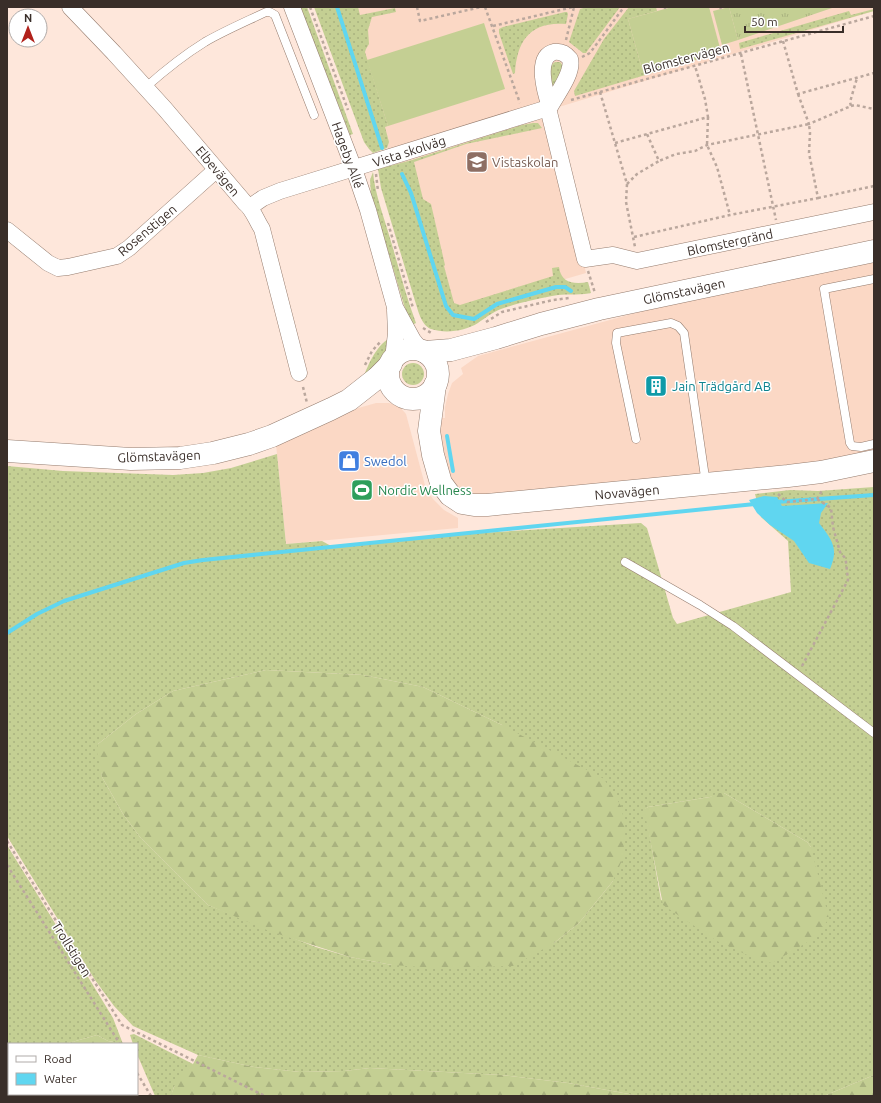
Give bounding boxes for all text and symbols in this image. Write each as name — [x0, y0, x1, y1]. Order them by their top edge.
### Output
north arrow — [8, 8, 48, 48]
scale bar — [745, 8, 843, 34]
text: N — [24, 12, 32, 24]
text: 50 m — [751, 15, 778, 28]
street label: Blomstervägen — [641, 40, 731, 76]
street label: Hageby Allé — [330, 120, 366, 190]
street label: Vista skolväg — [371, 133, 447, 169]
street label: Elbevägen — [193, 143, 243, 199]
school or university icon: Vistaskolan — [464, 149, 490, 175]
place label: Vistaskolan — [492, 155, 558, 169]
street label: Rosenstigen — [115, 202, 179, 258]
street label: Blomstergränd — [686, 226, 774, 258]
street label: Glömstavägen — [642, 275, 726, 307]
building icon: Jain Trädgård AB — [643, 373, 669, 399]
place label: Jain Trädgård AB — [672, 379, 771, 393]
street label: Glömstavägen — [117, 448, 201, 464]
shop icon: Swedol — [336, 448, 362, 474]
place label: Swedol — [364, 454, 407, 468]
sports icon: Nordic Wellness — [349, 477, 375, 503]
street label: Novavägen — [594, 482, 660, 502]
place label: Nordic Wellness — [378, 483, 472, 497]
street label: Trollstigen — [50, 919, 94, 979]
legend — [8, 1043, 138, 1095]
text: Road — [44, 1052, 72, 1065]
text: Water — [44, 1072, 77, 1085]

